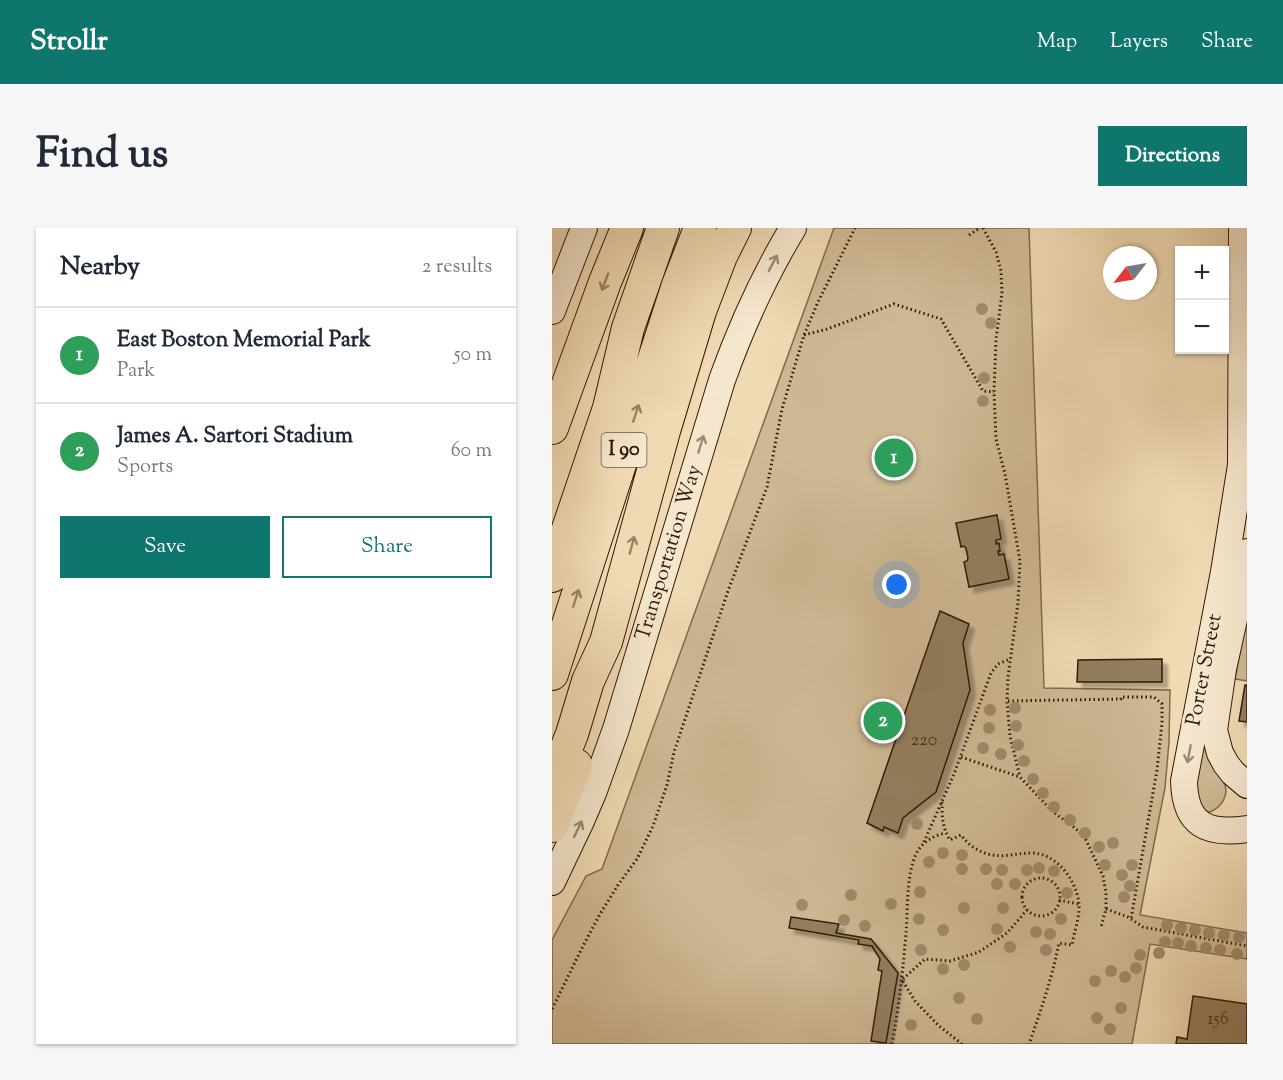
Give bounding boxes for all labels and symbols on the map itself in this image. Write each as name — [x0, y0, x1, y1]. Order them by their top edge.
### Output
north arrow — [1103, 246, 1157, 300]
one-way arrow — [768, 254, 780, 272]
one-way arrow — [599, 272, 610, 291]
one-way arrow — [632, 404, 643, 423]
road number: I 90 — [602, 433, 646, 467]
one-way arrow — [696, 435, 707, 454]
pin: 1 — [874, 436, 914, 480]
street label: Transportation Way — [629, 461, 710, 645]
one-way arrow — [627, 536, 639, 555]
your location — [882, 570, 911, 599]
one-way arrow — [572, 589, 583, 608]
street label: Porter Street — [1179, 611, 1231, 729]
pin: 2 — [864, 698, 902, 744]
house number: 220 — [911, 728, 937, 754]
one-way arrow — [1183, 743, 1194, 763]
one-way arrow — [572, 821, 584, 839]
house number: 156 — [1207, 1007, 1229, 1033]

